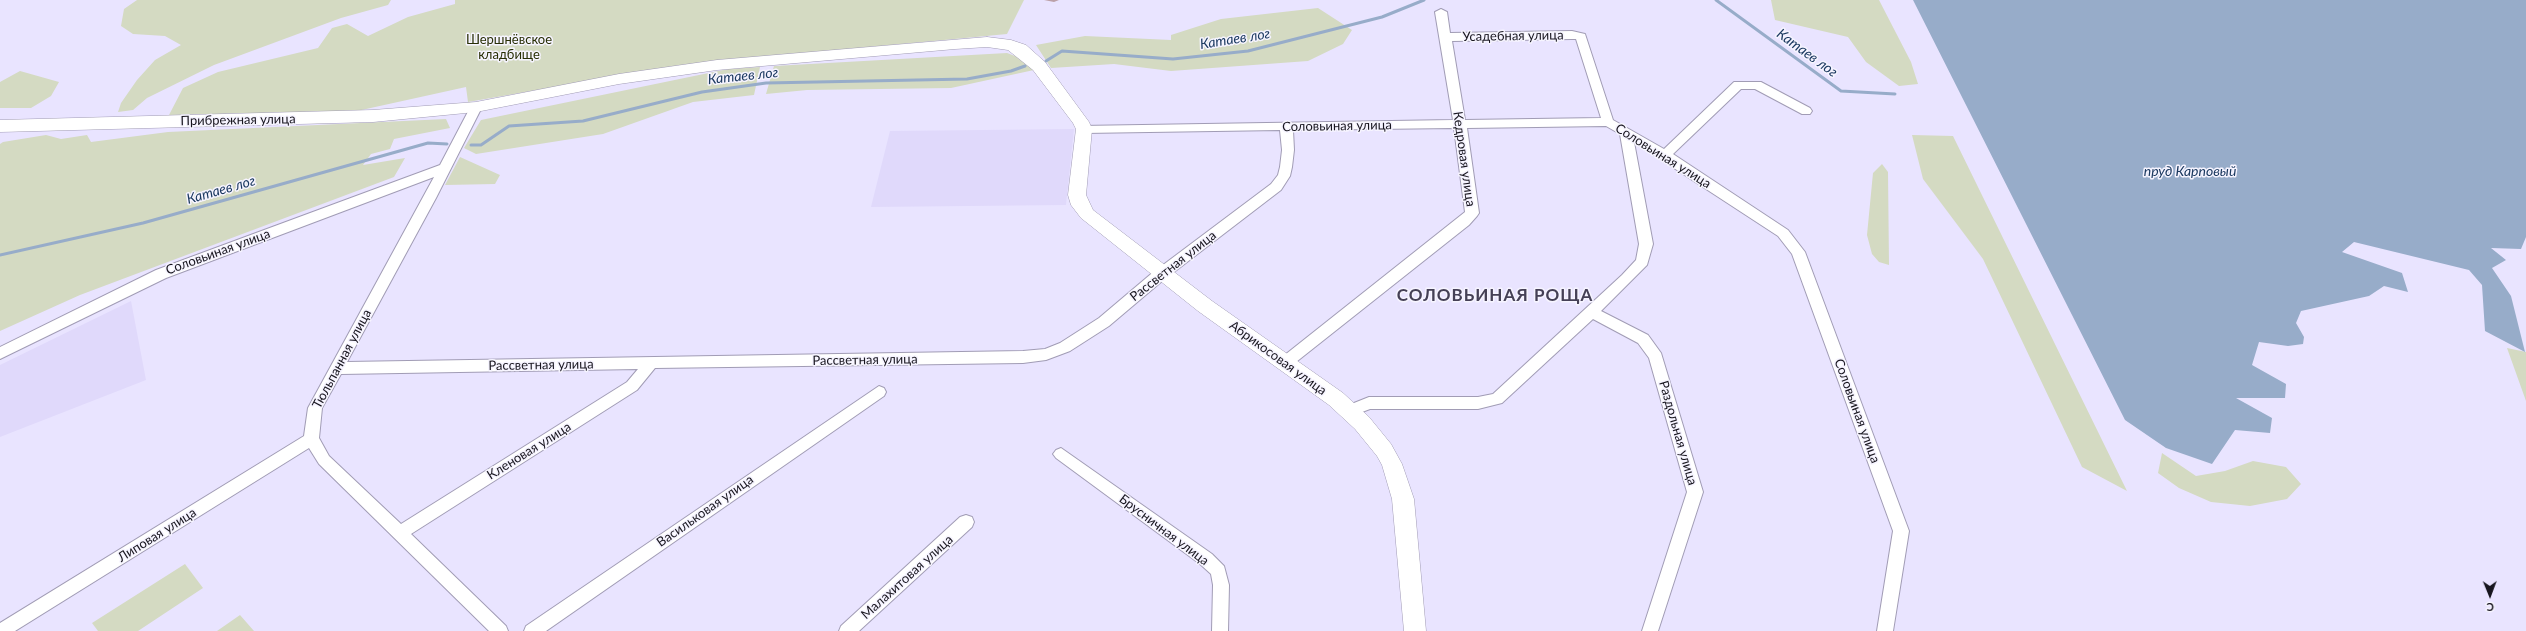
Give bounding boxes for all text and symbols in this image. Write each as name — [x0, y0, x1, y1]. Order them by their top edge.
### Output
water label: Катаев лог — [1199, 25, 1271, 53]
water label: Катаев лог — [1773, 25, 1841, 81]
street label: Усадебная улица — [1462, 27, 1564, 45]
park label: Шершнёвское кладбище — [466, 32, 552, 63]
water label: Катаев лог — [707, 64, 779, 88]
street label: Кедровая улица — [1450, 110, 1478, 208]
street label: Прибрежная улица — [180, 111, 296, 129]
street label: Соловьиная улица — [1282, 117, 1392, 135]
street label: Соловьиная улица — [1612, 120, 1714, 192]
water label: пруд Карповый — [2144, 163, 2236, 179]
water label: Катаев лог — [185, 172, 257, 208]
street label: Соловьиная улица — [164, 226, 272, 278]
street label: Рассветная улица — [1127, 227, 1219, 305]
district label: СОЛОВЬИНАЯ РОЩА — [1397, 286, 1593, 306]
street label: Тюльпанная улица — [309, 307, 375, 411]
street label: Абрикосовая улица — [1226, 318, 1330, 398]
street label: Рассветная улица — [812, 351, 918, 369]
street label: Рассветная улица — [488, 356, 594, 374]
street label: Соловьиная улица — [1831, 357, 1883, 465]
street label: Раздольная улица — [1656, 379, 1700, 487]
street label: Кленовая улица — [484, 419, 574, 483]
street label: Васильковая улица — [654, 472, 756, 550]
street label: Брусничная улица — [1116, 491, 1212, 569]
street label: Липовая улица — [115, 505, 199, 565]
street label: Малахитовая улица — [858, 532, 956, 622]
north arrow — [2470, 575, 2510, 615]
text: С — [2486, 601, 2494, 614]

